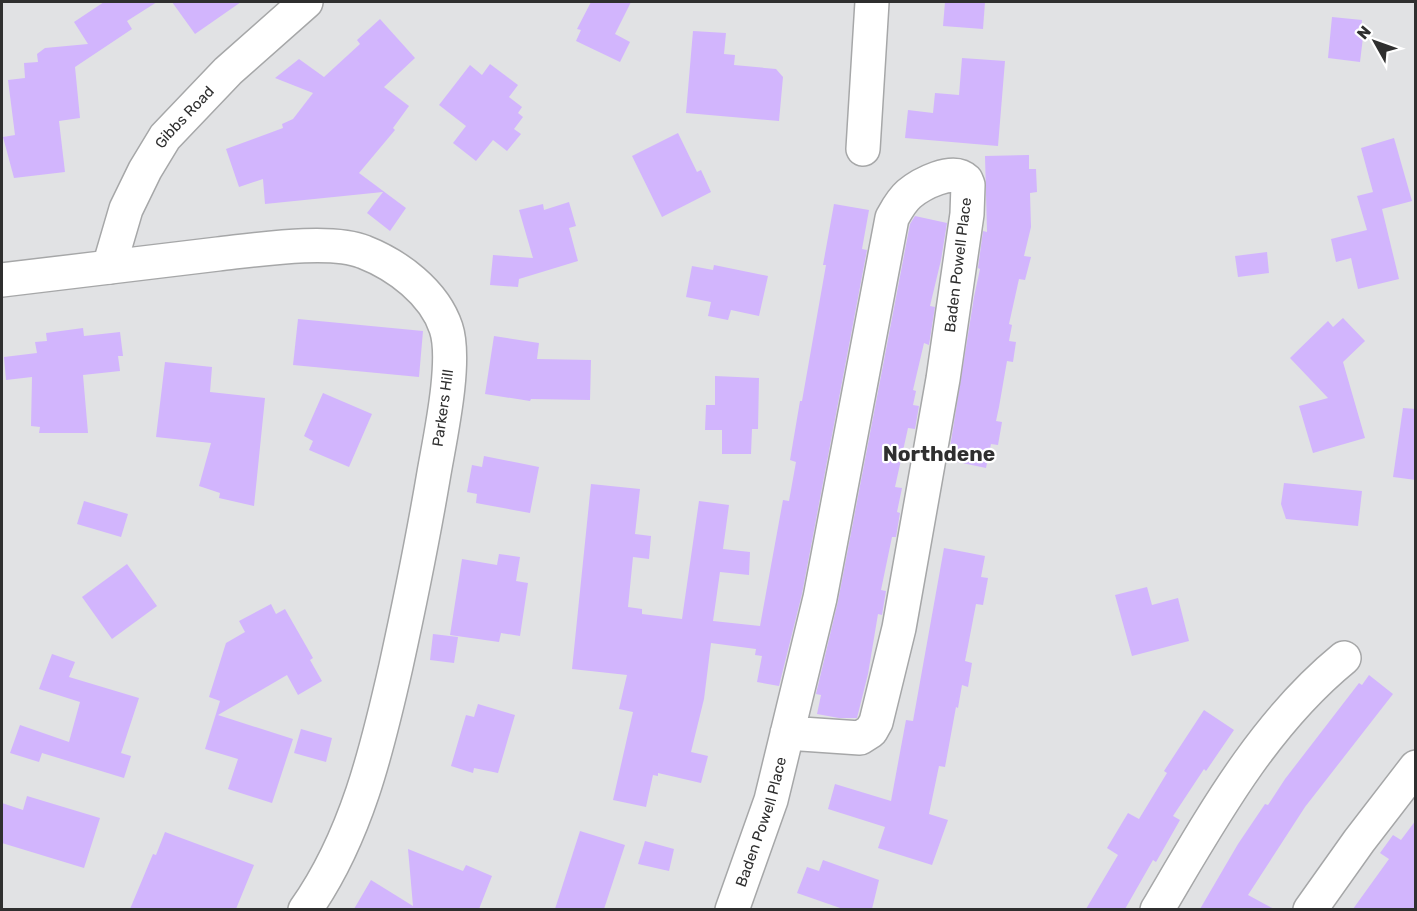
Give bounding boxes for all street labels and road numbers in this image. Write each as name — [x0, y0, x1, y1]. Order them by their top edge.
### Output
street label: Gibbs Road — [151, 82, 218, 152]
street label: Baden Powell Place — [941, 197, 975, 333]
street label: Parkers Hill — [429, 368, 457, 448]
street label: Baden Powell Place — [732, 755, 790, 889]

